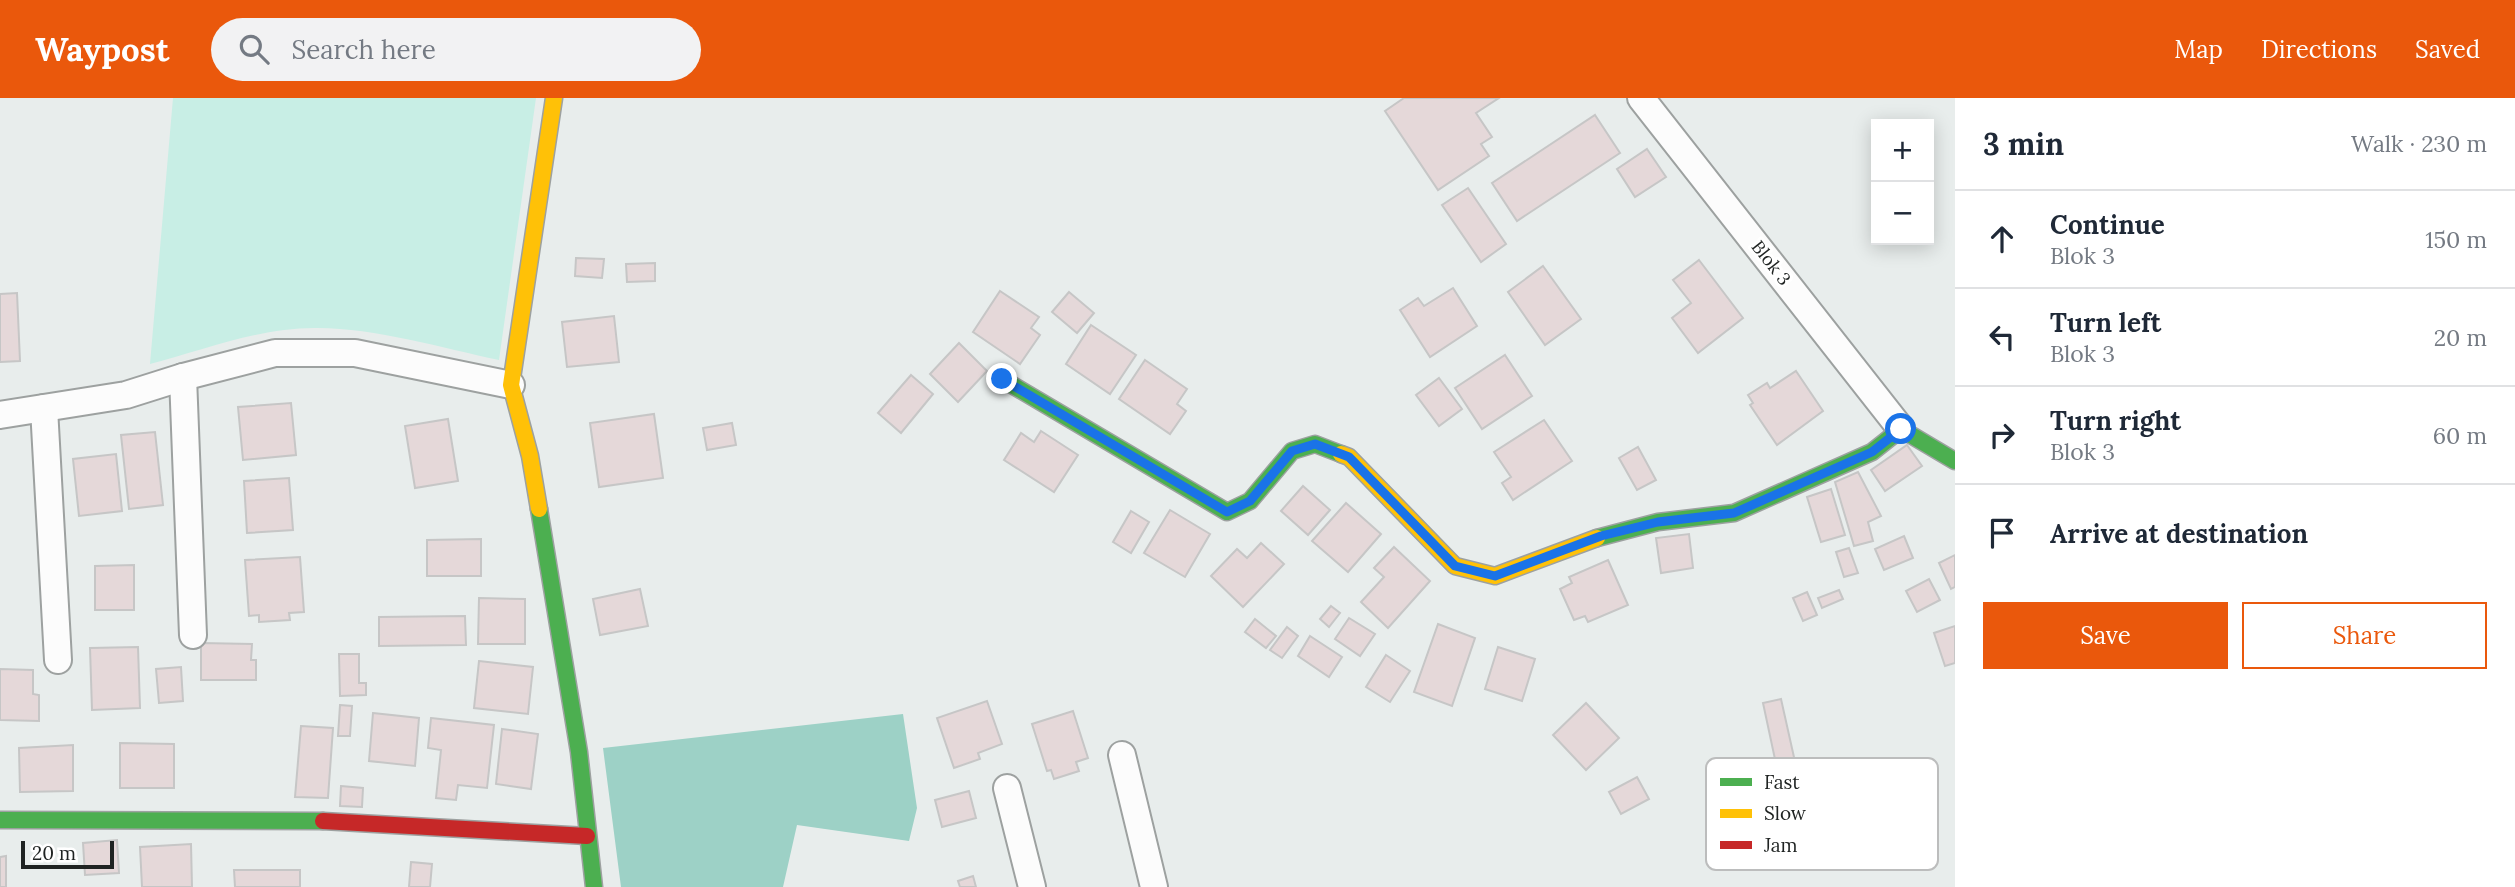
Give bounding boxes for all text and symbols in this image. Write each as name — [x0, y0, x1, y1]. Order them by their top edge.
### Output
search box — [211, 18, 701, 81]
text: Waypost — [35, 28, 169, 70]
icon: search — [235, 30, 273, 68]
text: Search here — [291, 33, 436, 66]
text: Map — [2174, 34, 2223, 65]
text: Directions — [2261, 34, 2377, 65]
text: Saved — [2415, 34, 2480, 65]
map controls — [1871, 119, 1934, 245]
button: + — [1871, 119, 1934, 182]
text: 3 min — [1983, 125, 2064, 163]
text: Walk · 230 m — [2351, 129, 2487, 158]
button: − — [1871, 182, 1934, 245]
text: Continue — [2050, 208, 2165, 241]
icon: ahead — [1983, 220, 2021, 258]
text: 150 m — [2425, 225, 2487, 254]
street label: Blok 3 — [1747, 236, 1796, 290]
text: Blok 3 — [2050, 241, 2115, 270]
text: Turn left — [2050, 306, 2161, 339]
icon: left — [1983, 318, 2021, 356]
text: 20 m — [2434, 323, 2487, 352]
text: Blok 3 — [2050, 339, 2115, 368]
route end — [986, 363, 1017, 394]
text: Turn right — [2050, 404, 2181, 437]
route start — [1885, 413, 1916, 444]
icon: right — [1983, 416, 2021, 454]
text: 60 m — [2433, 421, 2487, 450]
text: Blok 3 — [2050, 437, 2115, 466]
icon: arrive — [1983, 514, 2021, 552]
text: Arrive at destination — [2050, 517, 2308, 550]
button: Save — [1983, 602, 2228, 669]
button: Share — [2242, 602, 2487, 669]
legend — [1706, 758, 1938, 870]
text: Fast — [1764, 770, 1800, 794]
text: Slow — [1764, 801, 1807, 825]
text: Jam — [1763, 833, 1798, 857]
scale bar — [21, 838, 114, 870]
text: 20 m — [32, 841, 76, 865]

